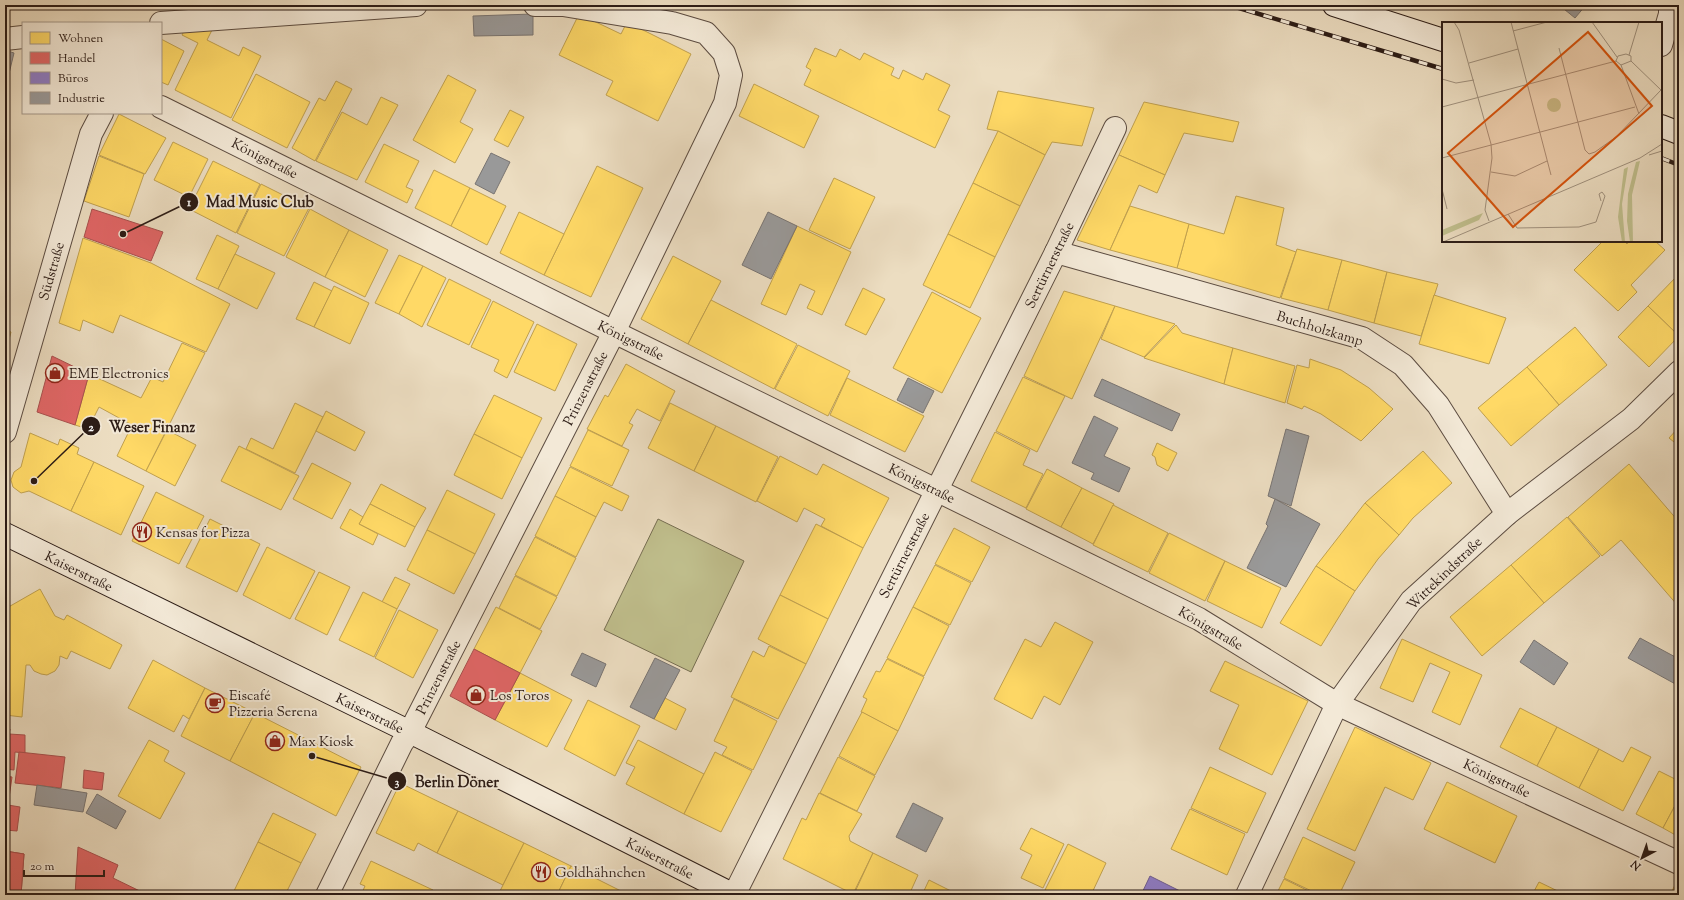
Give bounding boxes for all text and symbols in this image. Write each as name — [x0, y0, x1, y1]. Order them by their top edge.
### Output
legend — [22, 22, 162, 114]
inset map — [1442, 22, 1662, 242]
text: Wohnen — [58, 30, 103, 48]
text: Handel — [58, 50, 96, 68]
text: Büros — [58, 70, 89, 88]
text: Industrie — [58, 90, 105, 108]
street label: Königstraße — [227, 135, 301, 185]
callout: Mad Music Club — [179, 188, 322, 215]
text: Mad Music Club — [206, 193, 314, 214]
text: 1 — [186, 194, 192, 212]
street label: Sertürnerstraße — [1021, 219, 1080, 313]
street label: Südstraße — [35, 240, 71, 303]
street label: Buchholzkamp — [1274, 307, 1365, 353]
street label: Königstraße — [593, 317, 667, 367]
street label: Prinzenstraße — [559, 348, 614, 430]
shop icon: EME Electronics — [44, 362, 66, 384]
place label: EME Electronics — [69, 365, 168, 385]
callout: Weser Finanz — [81, 413, 203, 440]
text: Weser Finanz — [109, 418, 196, 439]
text: 2 — [88, 419, 94, 437]
street label: Königstraße — [884, 460, 958, 510]
street label: Sertürnerstraße — [876, 509, 936, 602]
restaurant icon: Kensas for Pizza — [131, 521, 153, 543]
place label: Kensas for Pizza — [156, 524, 250, 544]
street label: Wittekindstraße — [1403, 533, 1488, 616]
street label: Kaiserstraße — [41, 548, 116, 598]
street label: Königstraße — [1174, 603, 1246, 656]
street label: Prinzenstraße — [412, 637, 467, 719]
shop icon: Los Toros — [465, 684, 487, 706]
place label: Eiscafé Pizzeria Serena — [229, 687, 318, 723]
place label: Los Toros — [490, 687, 549, 707]
street label: Kaiserstraße — [332, 690, 407, 740]
cafe icon: Eiscafé Pizzeria Serena — [204, 692, 226, 714]
shop icon: Max Kiosk — [264, 730, 286, 752]
place label: Max Kiosk — [289, 733, 354, 753]
street label: Königstraße — [1459, 756, 1533, 804]
callout: Berlin Döner — [387, 768, 507, 795]
text: Berlin Döner — [415, 773, 499, 794]
text: 3 — [395, 774, 400, 792]
street label: Kaiserstraße — [622, 834, 696, 885]
north arrow — [1622, 838, 1662, 878]
scale bar — [24, 852, 104, 878]
text: N — [1627, 856, 1645, 874]
text: 20 m — [30, 858, 55, 876]
restaurant icon: Goldhähnchen — [530, 861, 552, 883]
place label: Goldhähnchen — [555, 864, 646, 884]

